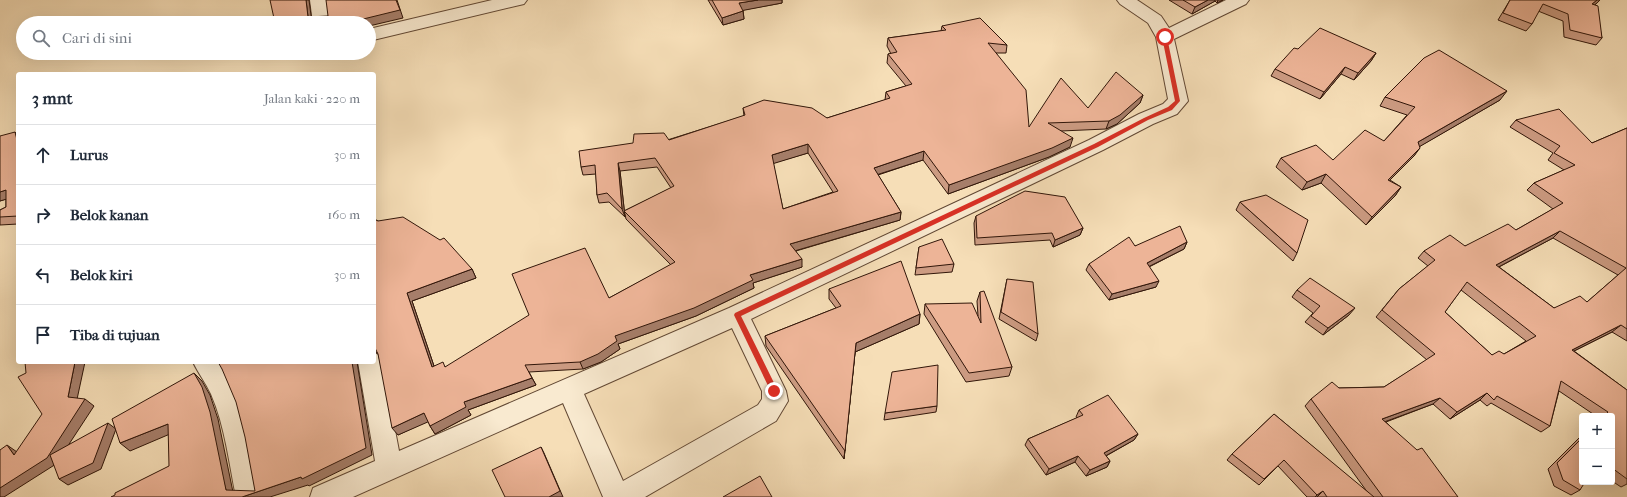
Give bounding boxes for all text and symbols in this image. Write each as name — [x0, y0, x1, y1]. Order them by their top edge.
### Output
search box — [16, 16, 376, 60]
icon: search — [30, 27, 52, 49]
route start — [1156, 28, 1174, 46]
text: Cari di sini — [62, 29, 132, 47]
text: 3 mnt — [32, 88, 73, 108]
text: Jalan kaki · 220 m — [264, 91, 360, 106]
icon: ahead — [32, 144, 54, 166]
text: Lurus — [70, 146, 108, 164]
text: 30 m — [334, 147, 360, 162]
icon: right — [32, 204, 54, 226]
text: Belok kanan — [70, 206, 149, 224]
text: 160 m — [328, 207, 360, 222]
icon: left — [32, 264, 54, 286]
text: Belok kiri — [70, 266, 133, 284]
text: 30 m — [334, 267, 360, 282]
icon: arrive — [32, 324, 54, 346]
text: Tiba di tujuan — [70, 326, 160, 344]
route end — [765, 382, 783, 400]
map controls — [1579, 413, 1615, 485]
button: + — [1579, 413, 1615, 449]
button: − — [1579, 449, 1615, 485]

